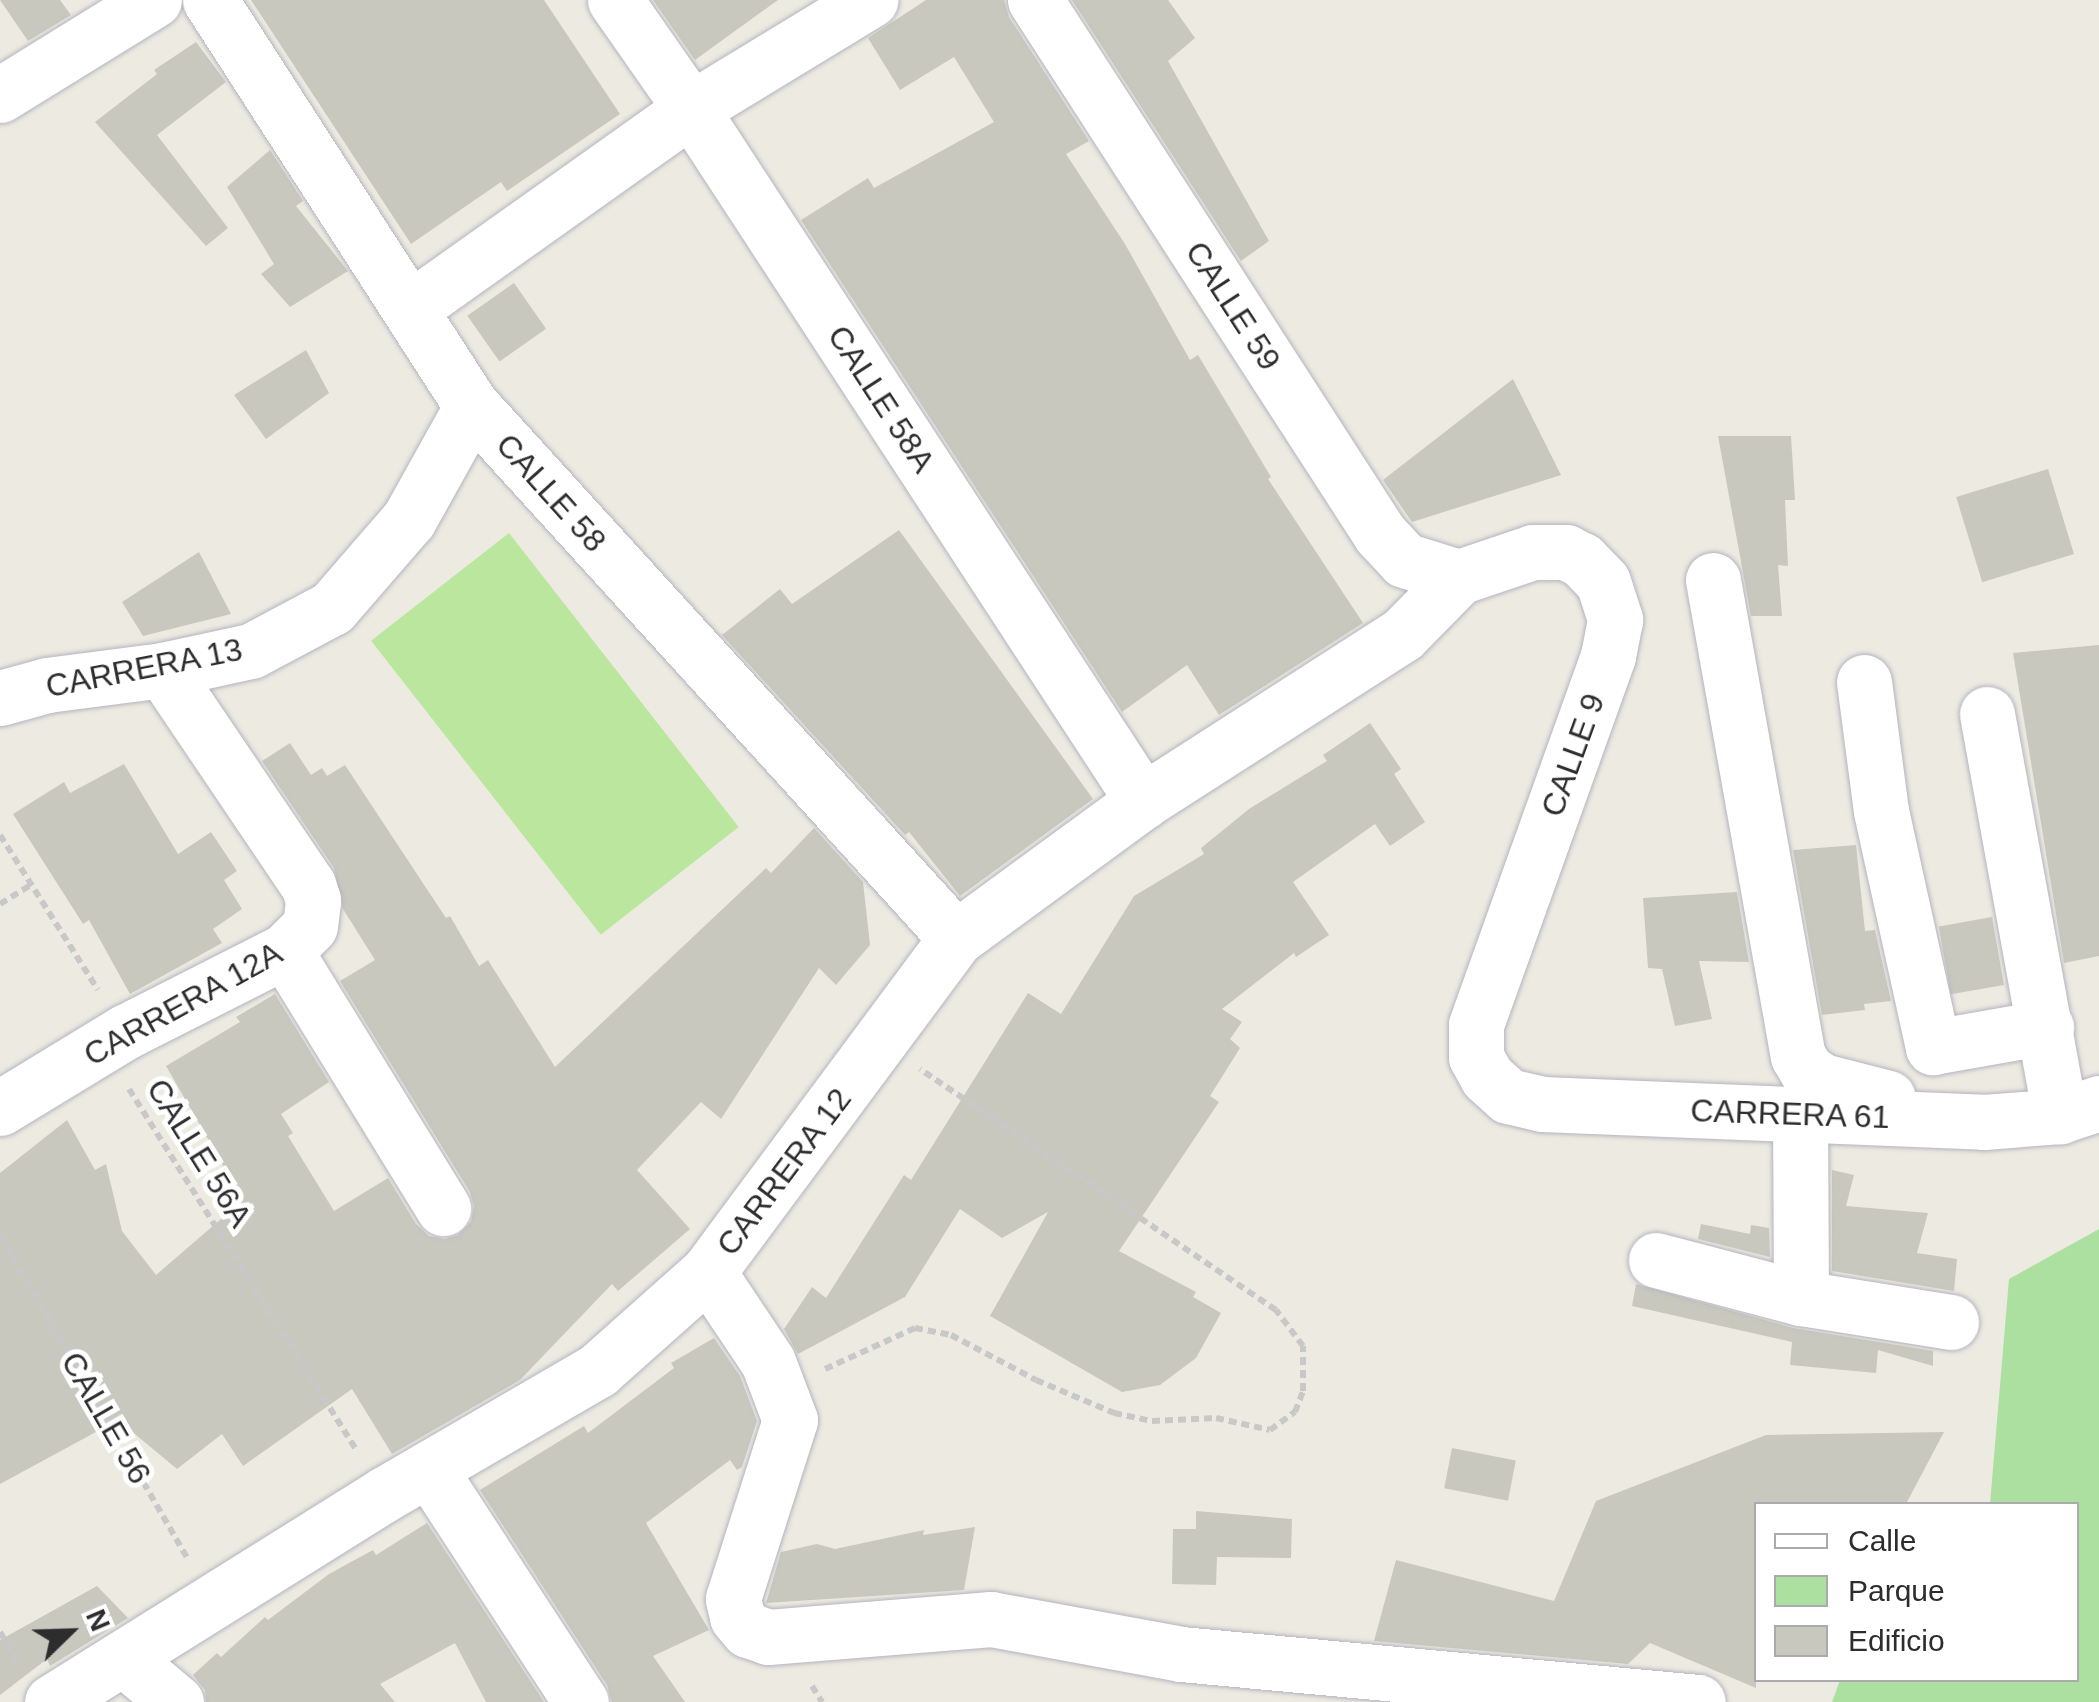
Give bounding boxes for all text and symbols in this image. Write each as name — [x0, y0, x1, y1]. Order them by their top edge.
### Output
street label: CALLE 59 — [1177, 234, 1289, 378]
street label: CALLE 58A — [819, 318, 943, 480]
street label: CALLE 58 — [488, 426, 614, 560]
street label: CARRERA 13 — [42, 630, 246, 706]
street label: CALLE 9 — [1533, 688, 1613, 822]
street label: CARRERA 12A — [76, 933, 290, 1075]
street label: CALLE 56A — [138, 1072, 260, 1234]
street label: CARRERA 12 — [708, 1080, 860, 1264]
street label: CARRERA 61 — [1689, 1091, 1891, 1137]
street label: CALLE 56 — [53, 1345, 159, 1491]
legend — [1754, 1502, 2079, 1682]
text: Calle — [1848, 1524, 1916, 1557]
text: Parque — [1848, 1574, 1945, 1607]
north arrow — [20, 1582, 120, 1682]
text: N — [80, 1605, 116, 1635]
text: Edificio — [1848, 1624, 1945, 1657]

